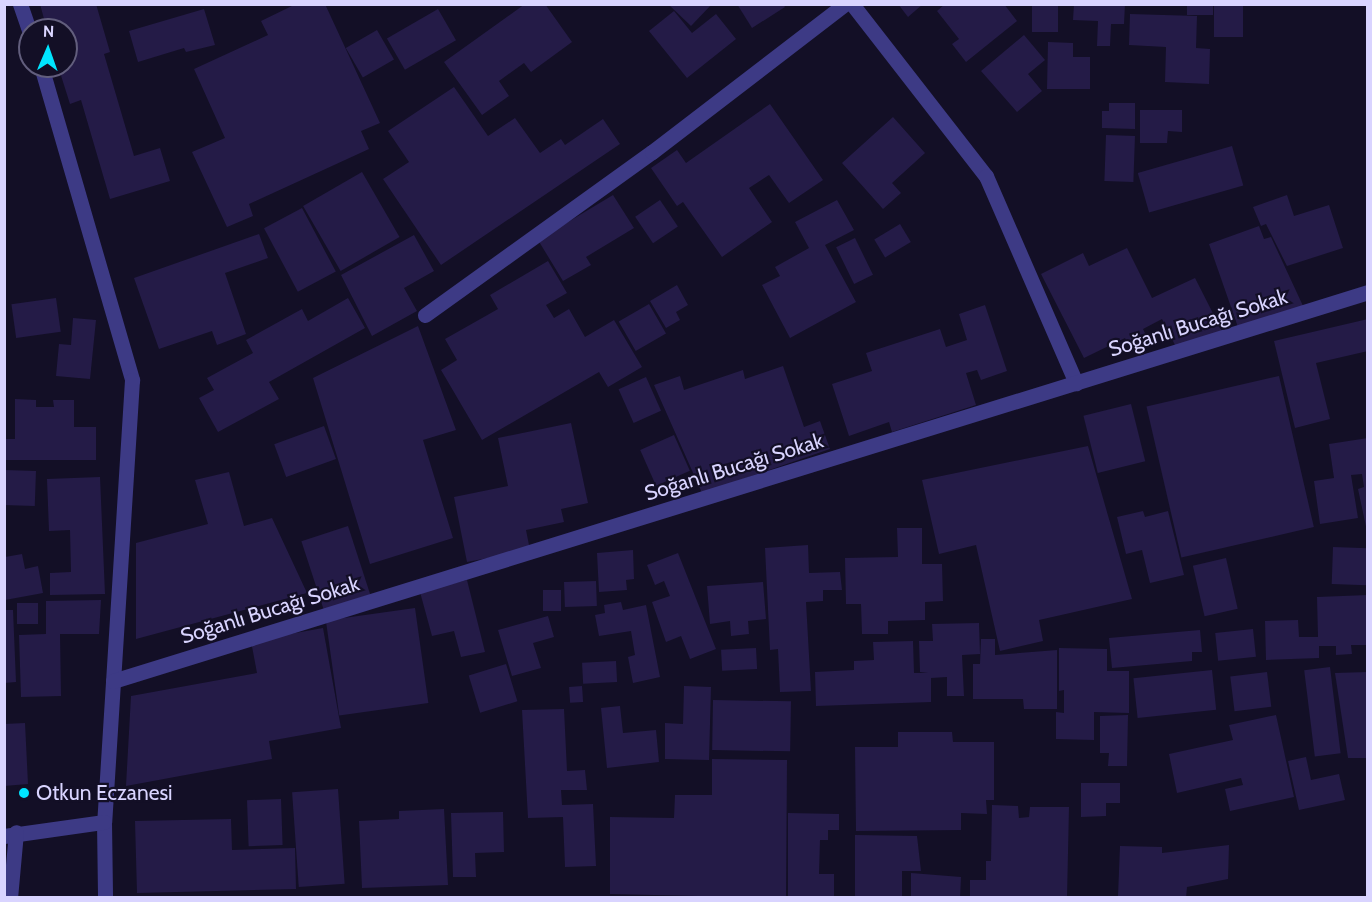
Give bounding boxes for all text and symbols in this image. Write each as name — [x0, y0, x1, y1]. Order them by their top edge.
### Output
north arrow — [18, 18, 78, 78]
text: N — [43, 22, 55, 41]
street label: Soğanlı Bucağı Sokak — [1106, 284, 1290, 362]
street label: Soğanlı Bucağı Sokak — [642, 428, 826, 506]
street label: Soğanlı Bucağı Sokak — [178, 571, 362, 649]
place label: Otkun Eczanesi — [36, 780, 173, 806]
marker: Otkun Eczanesi — [17, 786, 31, 800]

